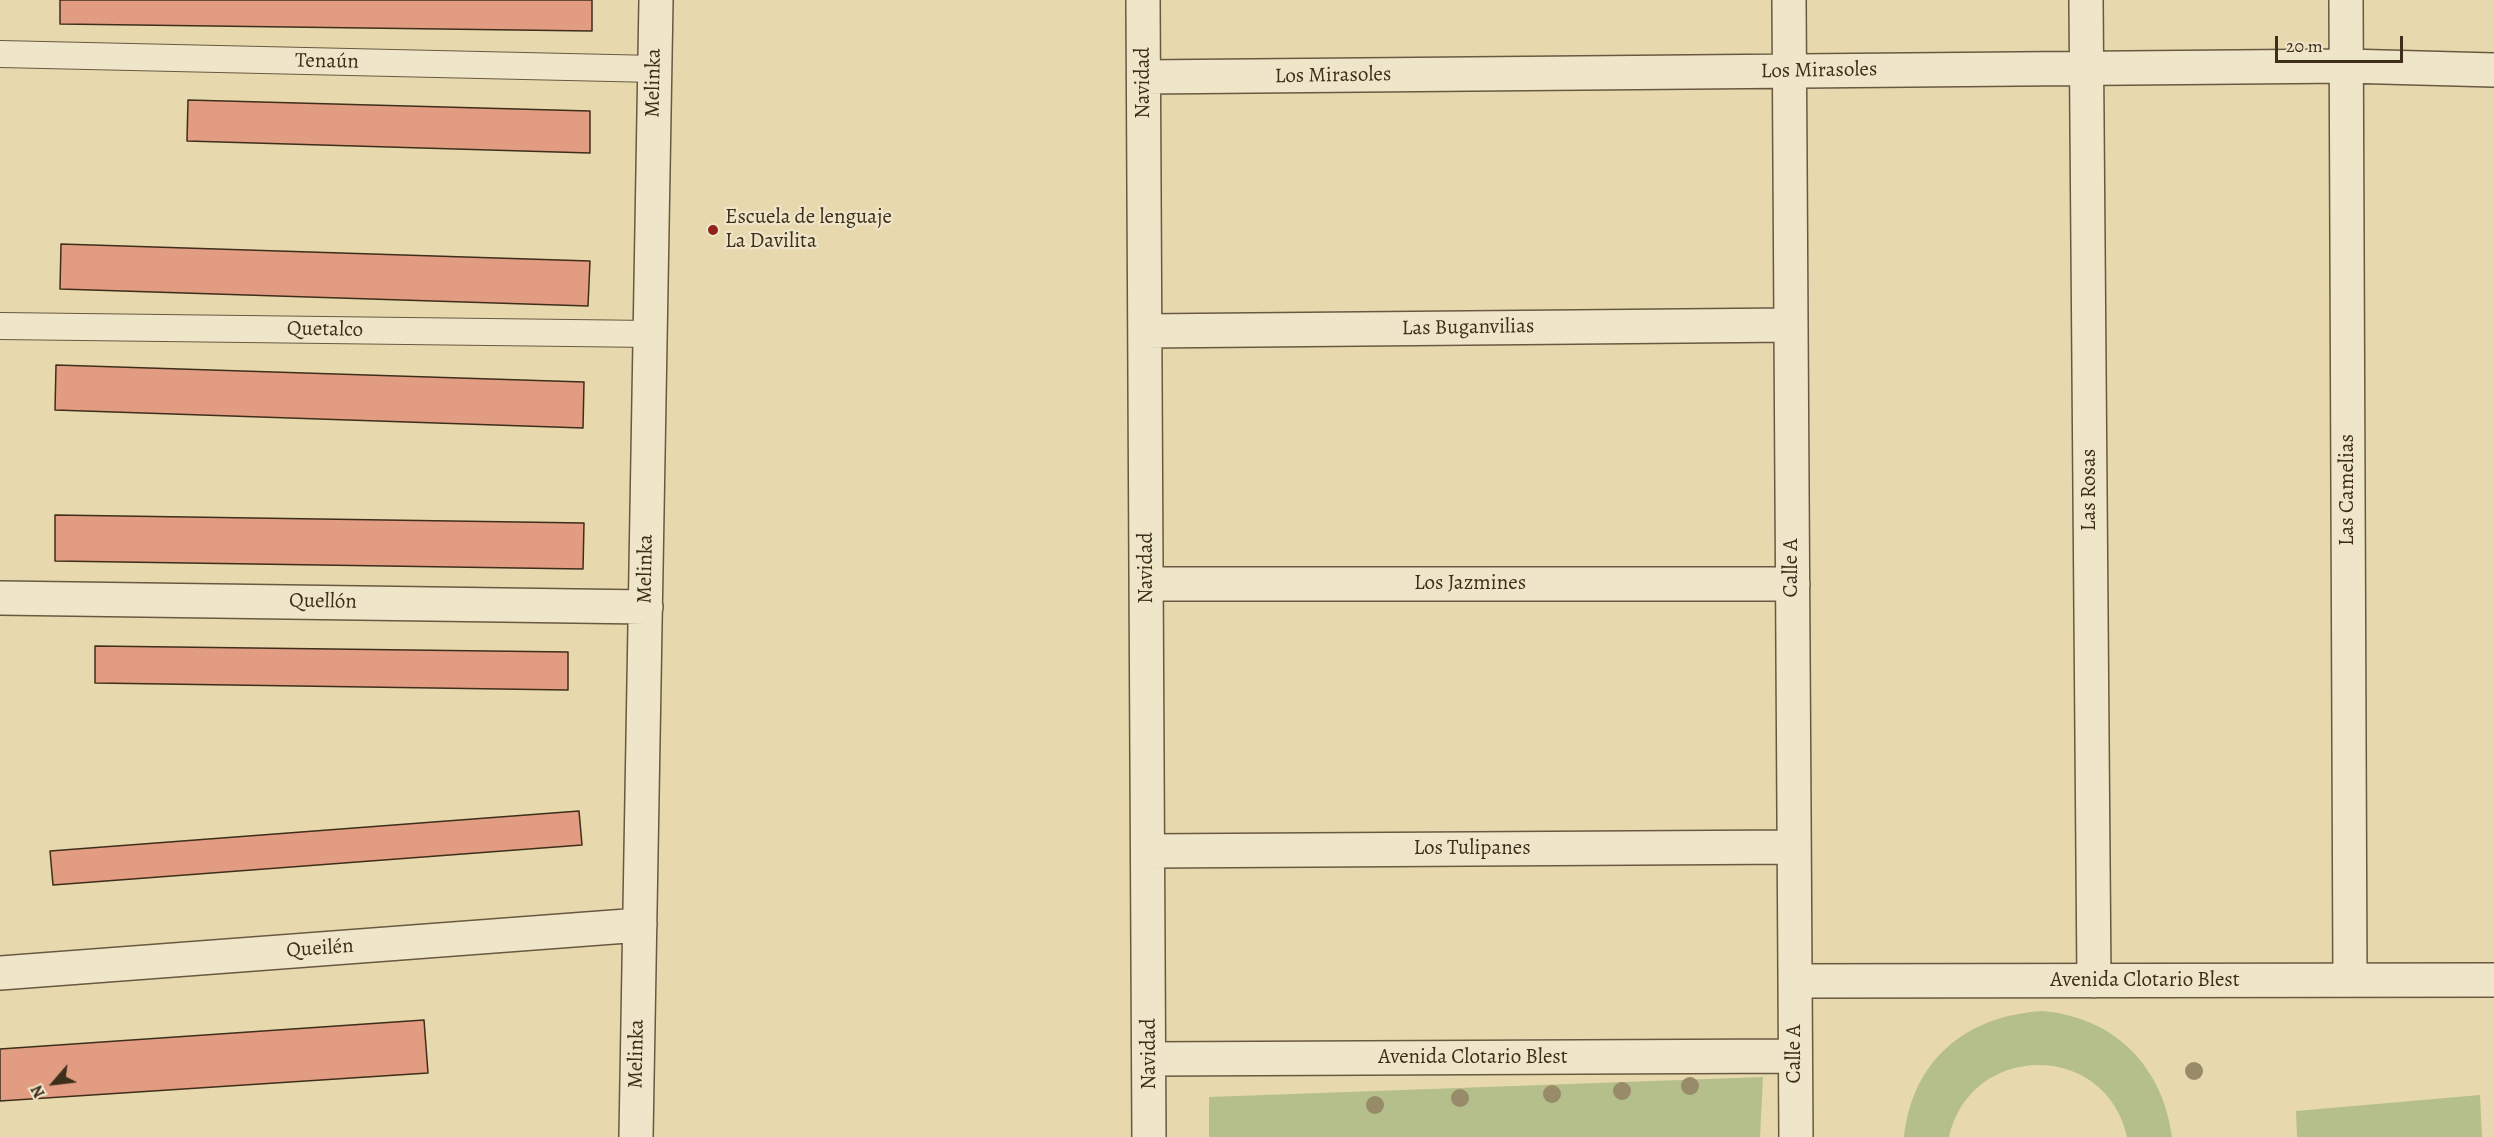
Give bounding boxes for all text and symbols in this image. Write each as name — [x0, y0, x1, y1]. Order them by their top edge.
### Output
scale bar — [2278, 24, 2406, 62]
text: 20 m — [2286, 34, 2323, 58]
street label: Navidad — [1131, 47, 1157, 119]
street label: Melinka — [641, 48, 667, 118]
street label: Tenaún — [295, 49, 359, 75]
street label: Los Mirasoles — [1760, 57, 1878, 85]
street label: Los Mirasoles — [1274, 62, 1392, 90]
place label: Escuela de lenguaje La Davilita — [725, 205, 892, 255]
marker: Escuela de lenguaje La Davilita — [706, 223, 720, 237]
street label: Las Buganvilias — [1401, 314, 1535, 342]
street label: Quetalco — [287, 317, 363, 343]
street label: Las Camelias — [2335, 434, 2361, 546]
street label: Las Rosas — [2077, 449, 2103, 531]
street label: Navidad — [1134, 532, 1160, 604]
street label: Melinka — [633, 534, 659, 604]
street label: Calle A — [1779, 538, 1805, 598]
street label: Los Jazmines — [1414, 571, 1526, 597]
street label: Quellón — [289, 589, 357, 615]
street label: Los Tulipanes — [1413, 836, 1531, 862]
street label: Queilén — [286, 934, 354, 964]
street label: Avenida Clotario Blest — [2050, 968, 2240, 994]
street label: Navidad — [1137, 1018, 1163, 1090]
street label: Melinka — [624, 1019, 650, 1089]
street label: Calle A — [1782, 1024, 1808, 1084]
street label: Avenida Clotario Blest — [1378, 1045, 1568, 1071]
north arrow — [24, 1053, 84, 1113]
text: N — [26, 1081, 51, 1102]

